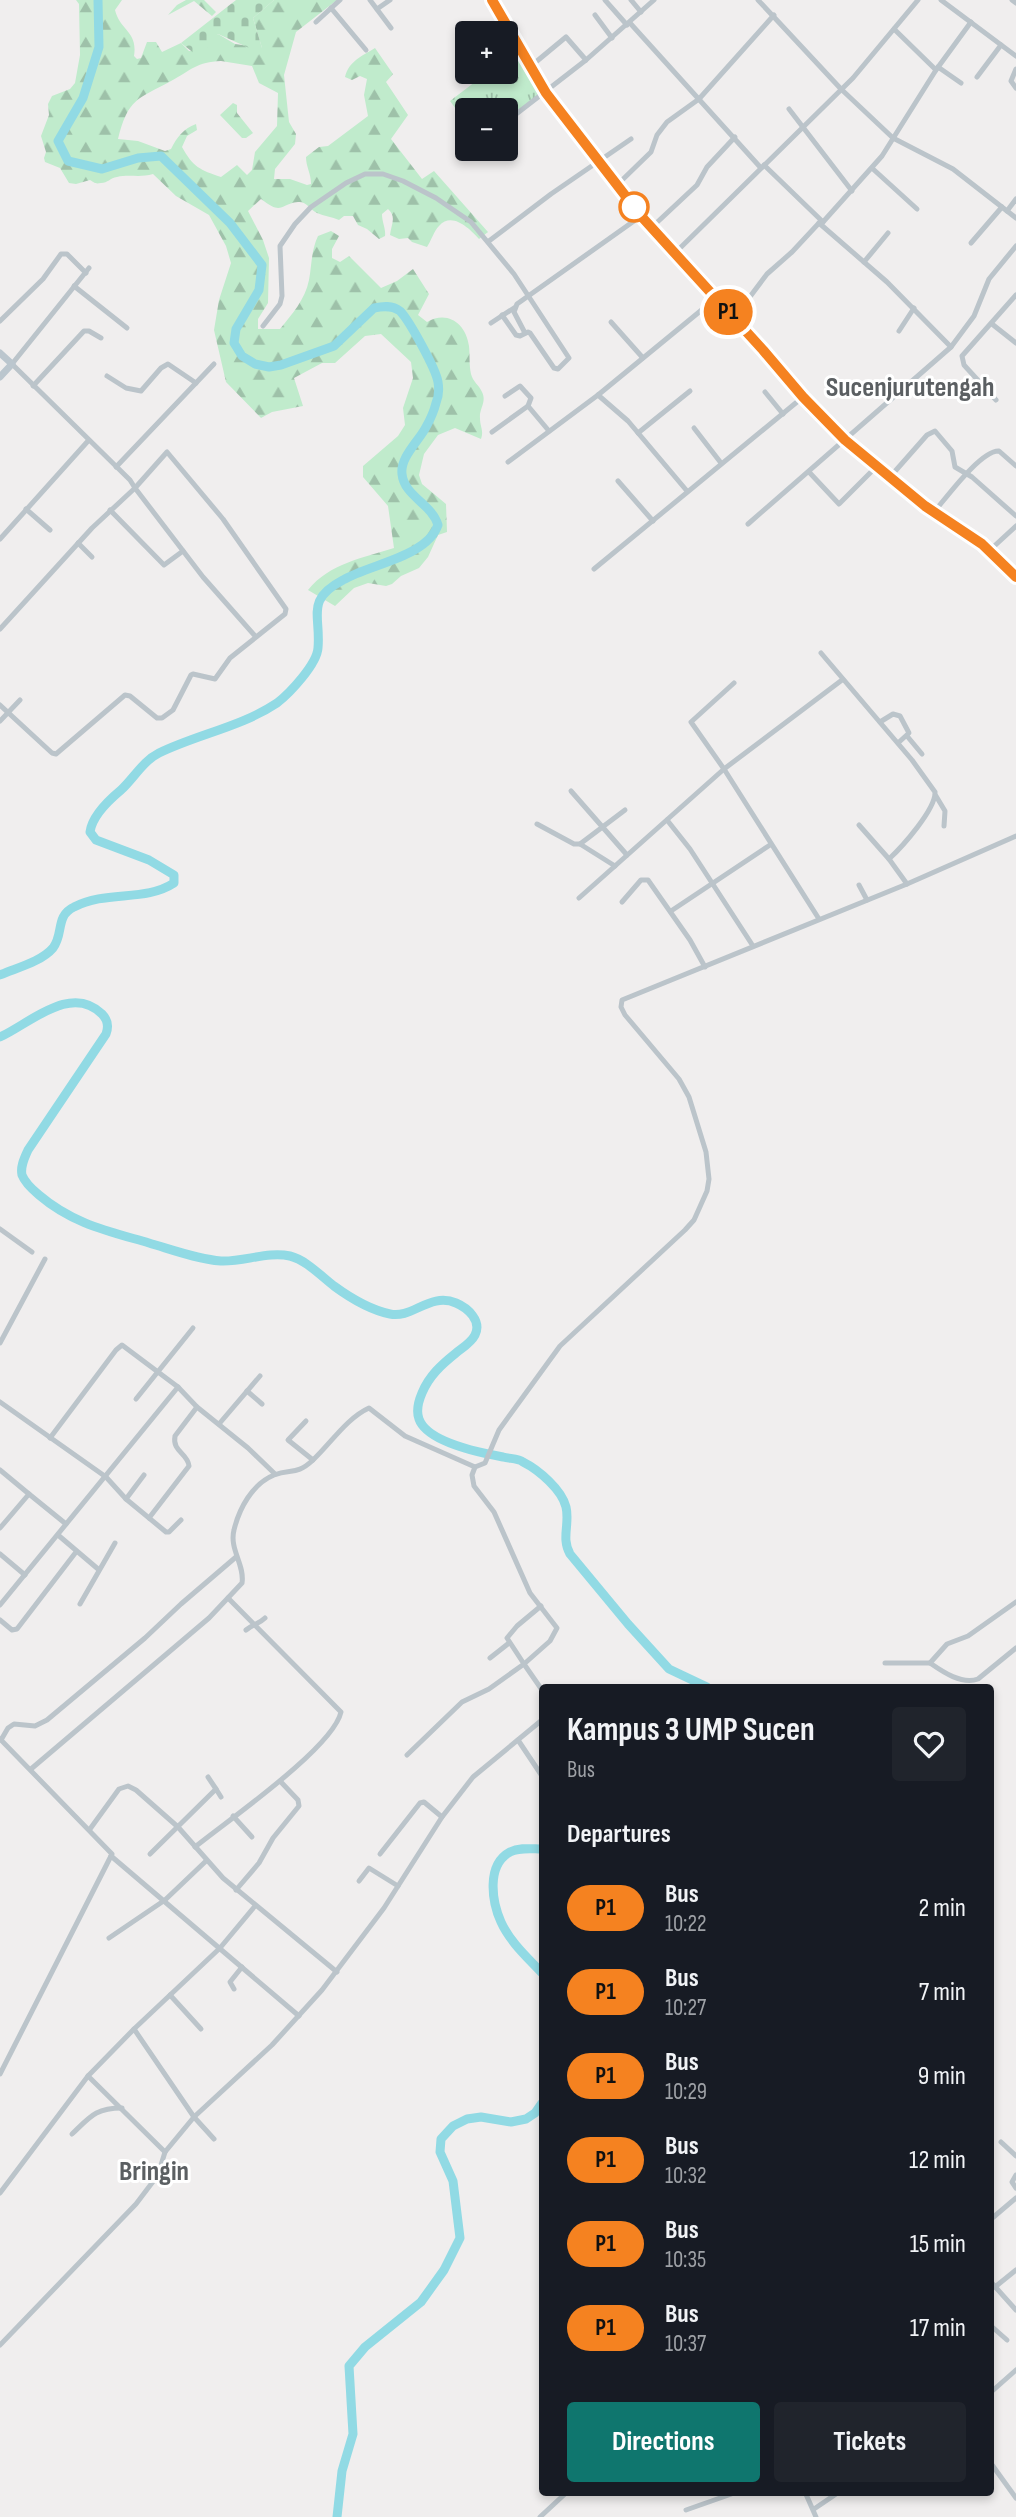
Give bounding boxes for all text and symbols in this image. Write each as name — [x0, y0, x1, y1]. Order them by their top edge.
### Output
map controls — [455, 21, 518, 161]
button: + — [455, 21, 518, 84]
button: − — [455, 98, 518, 161]
unlabelled marker — [619, 192, 649, 222]
line badge: P1 — [696, 289, 760, 335]
text: P1 — [718, 297, 738, 326]
district label: Sucenjurutengah — [826, 371, 994, 404]
button: heart — [892, 1707, 966, 1781]
text: Kampus 3 UMP Sucen — [567, 1710, 815, 1750]
text: Bus — [567, 1756, 595, 1784]
text: Departures — [567, 1819, 671, 1850]
text: Bus — [665, 1879, 699, 1910]
text: P1 — [595, 1893, 616, 1922]
text: 2 min — [918, 1893, 966, 1924]
text: 10:22 — [665, 1910, 706, 1938]
text: Bus — [665, 1963, 699, 1994]
text: P1 — [595, 1977, 616, 2006]
text: 7 min — [919, 1977, 966, 2008]
text: 10:27 — [665, 1994, 706, 2022]
text: Bus — [665, 2047, 699, 2078]
text: P1 — [595, 2061, 616, 2090]
text: 9 min — [918, 2061, 966, 2092]
text: 10:29 — [665, 2078, 707, 2106]
text: Bus — [665, 2131, 699, 2162]
text: P1 — [595, 2145, 616, 2174]
text: 12 min — [909, 2145, 966, 2176]
district label: Bringin — [119, 2155, 189, 2188]
text: 10:32 — [665, 2162, 707, 2190]
text: Bus — [665, 2215, 699, 2246]
text: P1 — [595, 2229, 616, 2258]
text: 15 min — [910, 2229, 966, 2260]
text: 10:35 — [665, 2246, 706, 2274]
text: Bus — [665, 2299, 699, 2330]
text: P1 — [595, 2313, 616, 2342]
text: 17 min — [910, 2313, 966, 2344]
text: 10:37 — [665, 2330, 706, 2358]
button: Directions — [567, 2402, 760, 2482]
button: Tickets — [774, 2402, 966, 2482]

